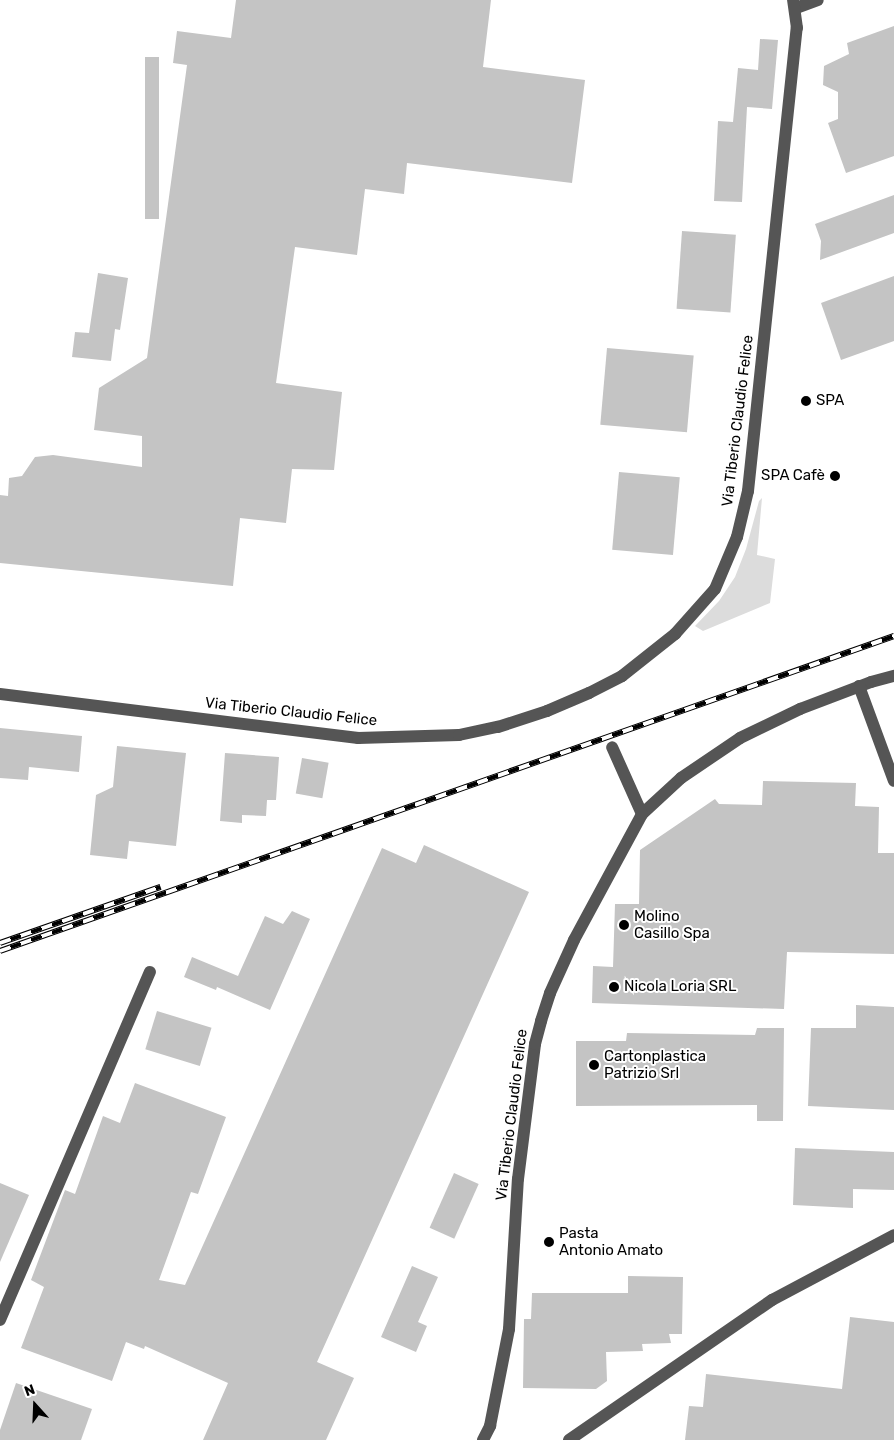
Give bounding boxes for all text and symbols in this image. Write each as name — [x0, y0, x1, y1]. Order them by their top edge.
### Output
street label: Via Tiberio Claudio Felice — [719, 334, 757, 508]
place label: SPA — [816, 392, 844, 410]
marker: SPA — [800, 395, 812, 407]
place label: SPA Cafè — [761, 467, 825, 485]
marker: SPA Cafè — [829, 470, 841, 482]
street label: Via Tiberio Claudio Felice — [204, 694, 378, 730]
place label: Molino Casillo Spa — [634, 907, 710, 942]
marker: Molino Casillo Spa — [618, 919, 630, 931]
place label: Nicola Loria SRL — [624, 978, 736, 996]
marker: Nicola Loria SRL — [608, 981, 620, 993]
street label: Via Tiberio Claudio Felice — [493, 1028, 531, 1202]
place label: Cartonplastica Patrizio Srl — [604, 1047, 706, 1082]
marker: Cartonplastica Patrizio Srl — [588, 1059, 600, 1071]
place label: Pasta Antonio Amato — [559, 1224, 664, 1259]
marker: Pasta Antonio Amato — [543, 1236, 555, 1248]
north arrow — [10, 1380, 60, 1430]
text: N — [22, 1381, 37, 1400]

